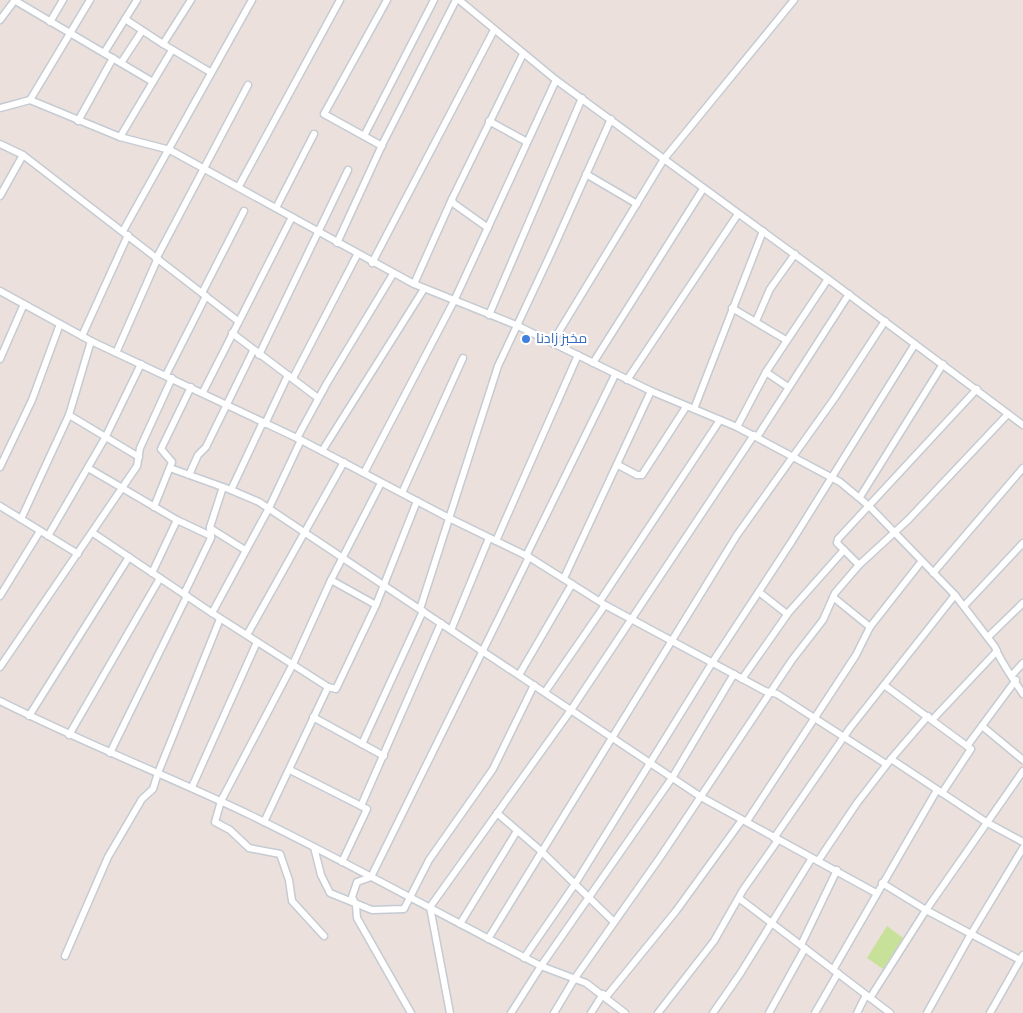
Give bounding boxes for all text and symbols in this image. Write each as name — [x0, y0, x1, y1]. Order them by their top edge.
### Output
place label: مخبز زادنا — [536, 331, 587, 348]
marker: مخبز زادنا — [520, 333, 532, 345]

